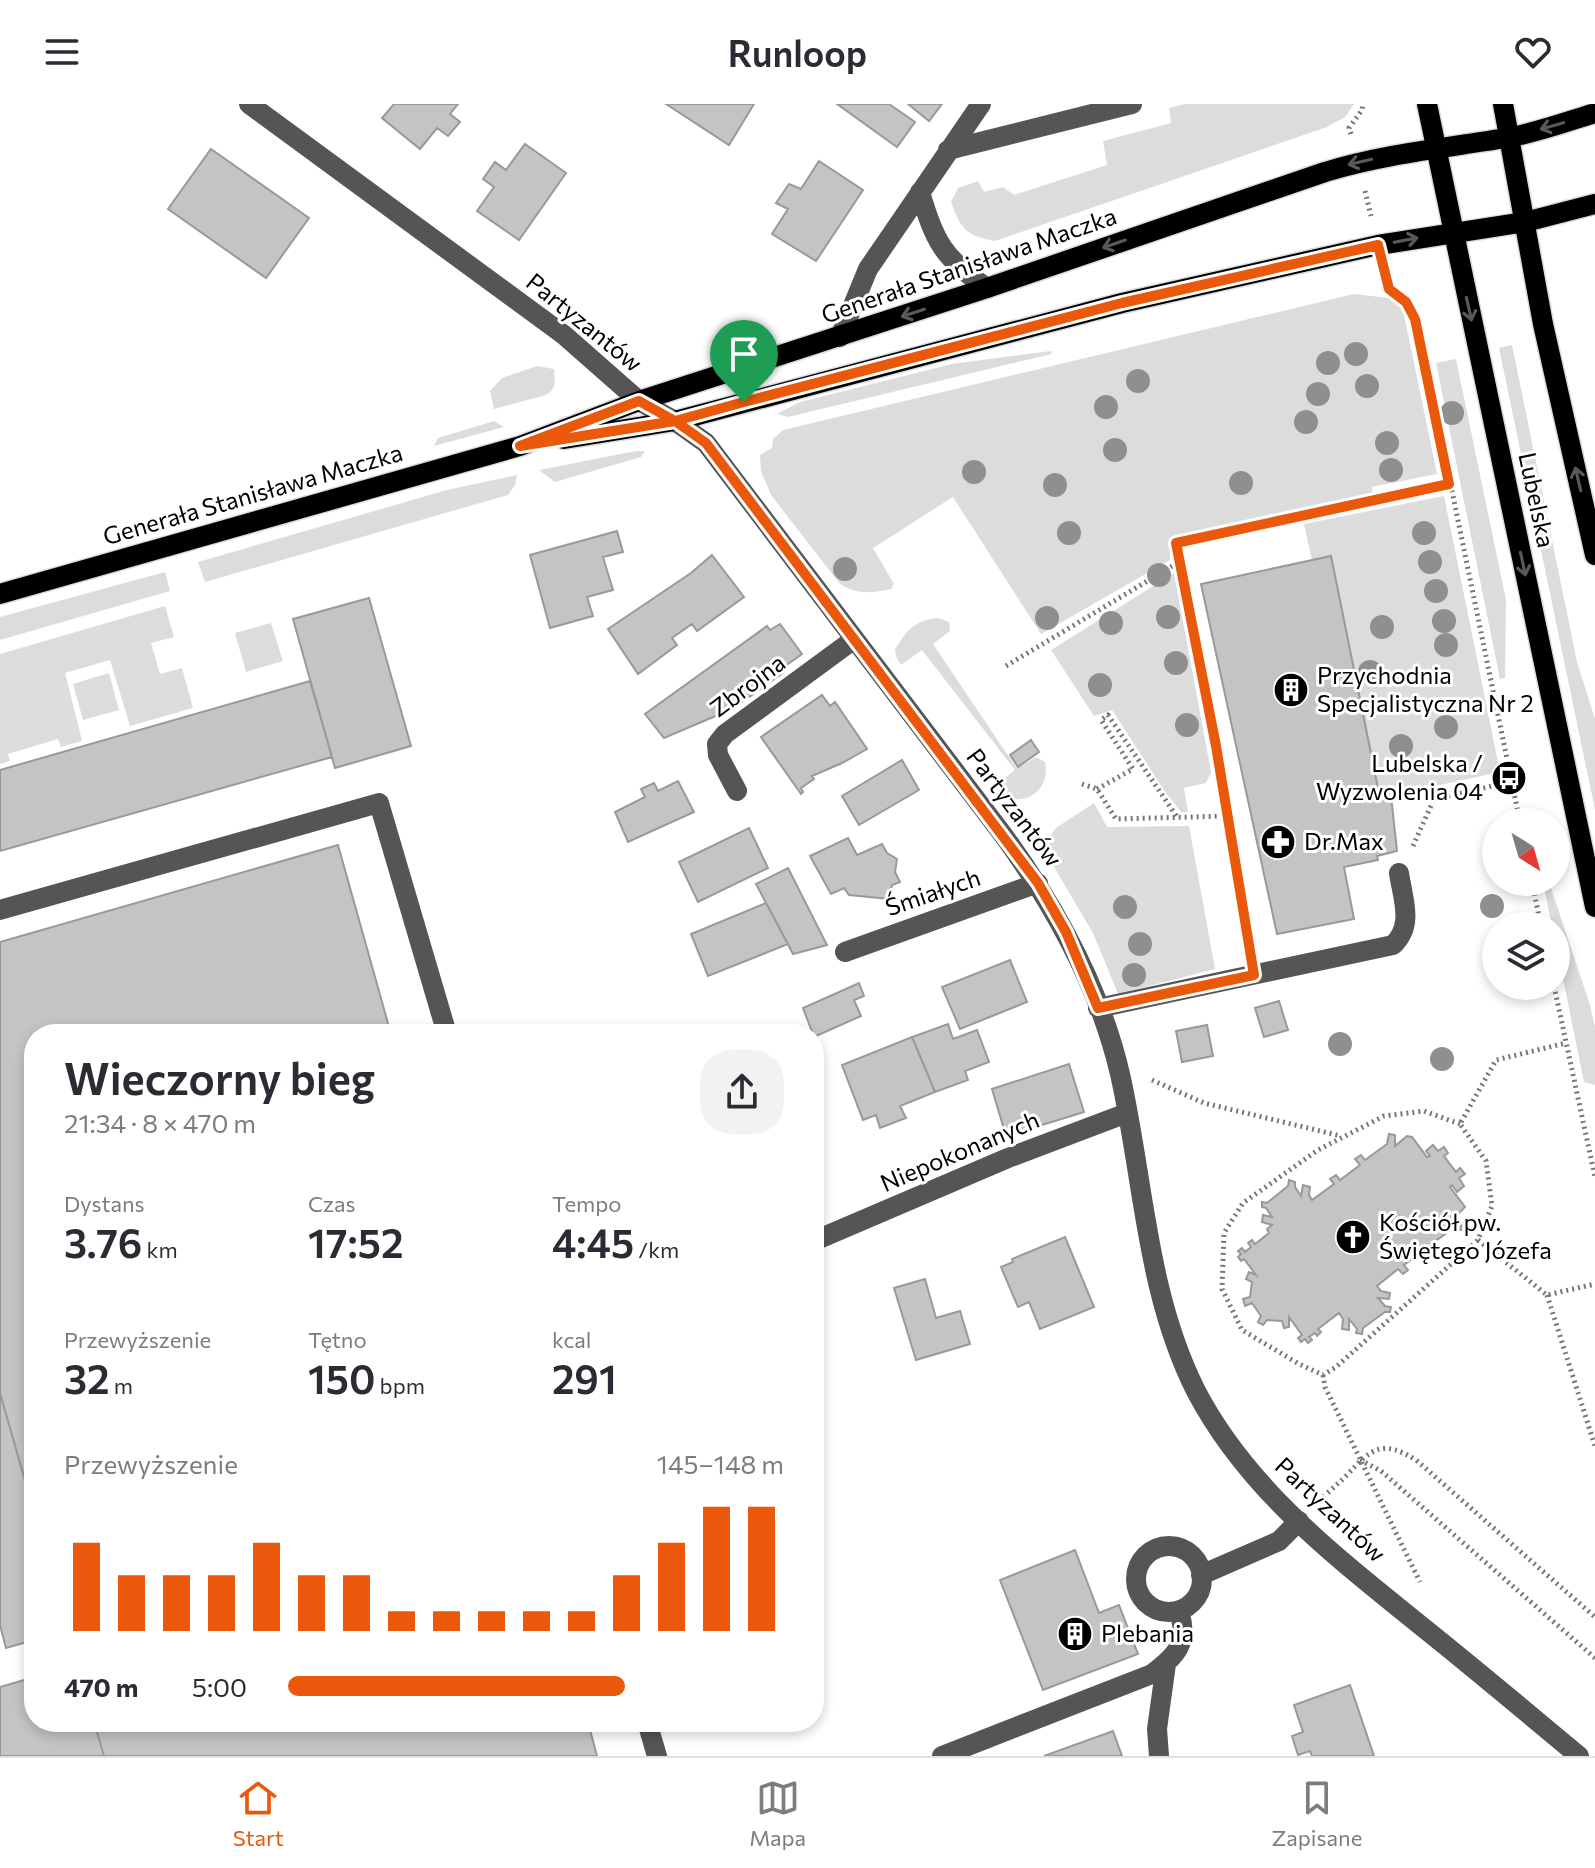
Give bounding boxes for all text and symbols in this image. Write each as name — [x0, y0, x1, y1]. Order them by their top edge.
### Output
icon: menu — [40, 30, 84, 74]
text: Runloop — [728, 30, 867, 74]
icon: heart — [1511, 30, 1555, 74]
one-way arrow — [1540, 119, 1566, 134]
one-way arrow — [1348, 155, 1374, 170]
street label: Generała Stanisława Maczka — [817, 200, 1120, 329]
one-way arrow — [1393, 231, 1418, 246]
one-way arrow — [1102, 238, 1127, 253]
street label: Partyzantów — [521, 266, 649, 377]
one-way arrow — [1463, 296, 1478, 322]
one-way arrow — [901, 306, 926, 321]
pin — [710, 320, 778, 402]
icon: arrive — [722, 332, 766, 376]
street label: Generała Stanisława Maczka — [99, 437, 406, 550]
street label: Lubelska — [1513, 449, 1562, 550]
one-way arrow — [1570, 467, 1585, 492]
one-way arrow — [1516, 550, 1531, 576]
street label: Zbrojna — [704, 647, 790, 722]
place label: Przychodnia Specjalistyczna Nr 2 — [1317, 660, 1534, 717]
building icon: Przychodnia Specjalistyczna Nr 2 — [1272, 671, 1310, 709]
street label: Partyzantów — [961, 742, 1069, 872]
place label: Lubelska / Wyzwolenia 04 — [1316, 748, 1483, 805]
bus stop icon: Lubelska / Wyzwolenia 04 — [1490, 759, 1528, 797]
north arrow — [1482, 808, 1570, 896]
map controls — [1482, 808, 1570, 1000]
pharmacy icon: Dr.Max — [1259, 823, 1297, 861]
place label: Dr.Max — [1304, 826, 1384, 855]
street label: Śmiałych — [881, 862, 984, 921]
button: layers — [1482, 912, 1570, 1000]
text: Wieczorny bieg — [64, 1050, 375, 1104]
button: share — [700, 1050, 784, 1134]
street label: Niepokonanych — [876, 1104, 1043, 1197]
text: 21:34 · 8 × 470 m — [64, 1107, 256, 1138]
text: Dystans — [64, 1190, 145, 1217]
text: Czas — [308, 1190, 356, 1217]
text: Tempo — [552, 1190, 621, 1217]
place label: Kościół pw. Świętego Józefa — [1379, 1207, 1552, 1264]
text: 3.76 — [64, 1217, 142, 1266]
text: 17:52 — [308, 1217, 403, 1266]
text: 4:45 — [552, 1217, 634, 1266]
church icon: Kościół pw. Świętego Józefa — [1334, 1218, 1372, 1256]
text: km — [142, 1236, 178, 1263]
text: /km — [634, 1236, 679, 1263]
text: Przewyższenie — [64, 1326, 211, 1353]
text: Tętno — [308, 1326, 367, 1353]
text: kcal — [552, 1326, 591, 1353]
text: 32 — [64, 1353, 110, 1402]
text: 150 — [308, 1353, 375, 1402]
text: 291 — [552, 1353, 617, 1402]
text: m — [110, 1372, 133, 1399]
text: bpm — [375, 1372, 425, 1399]
text: Przewyższenie — [64, 1448, 238, 1479]
text: 145–148 m — [657, 1448, 784, 1479]
street label: Partyzantów — [1270, 1450, 1392, 1567]
building icon: Plebania — [1056, 1615, 1094, 1653]
place label: Plebania — [1101, 1618, 1194, 1647]
text: 470 m — [64, 1671, 139, 1702]
text: 5:00 — [192, 1671, 247, 1702]
tab: Start — [233, 1776, 284, 1851]
tab: Mapa — [749, 1776, 806, 1851]
tab: Zapisane — [1272, 1776, 1362, 1851]

